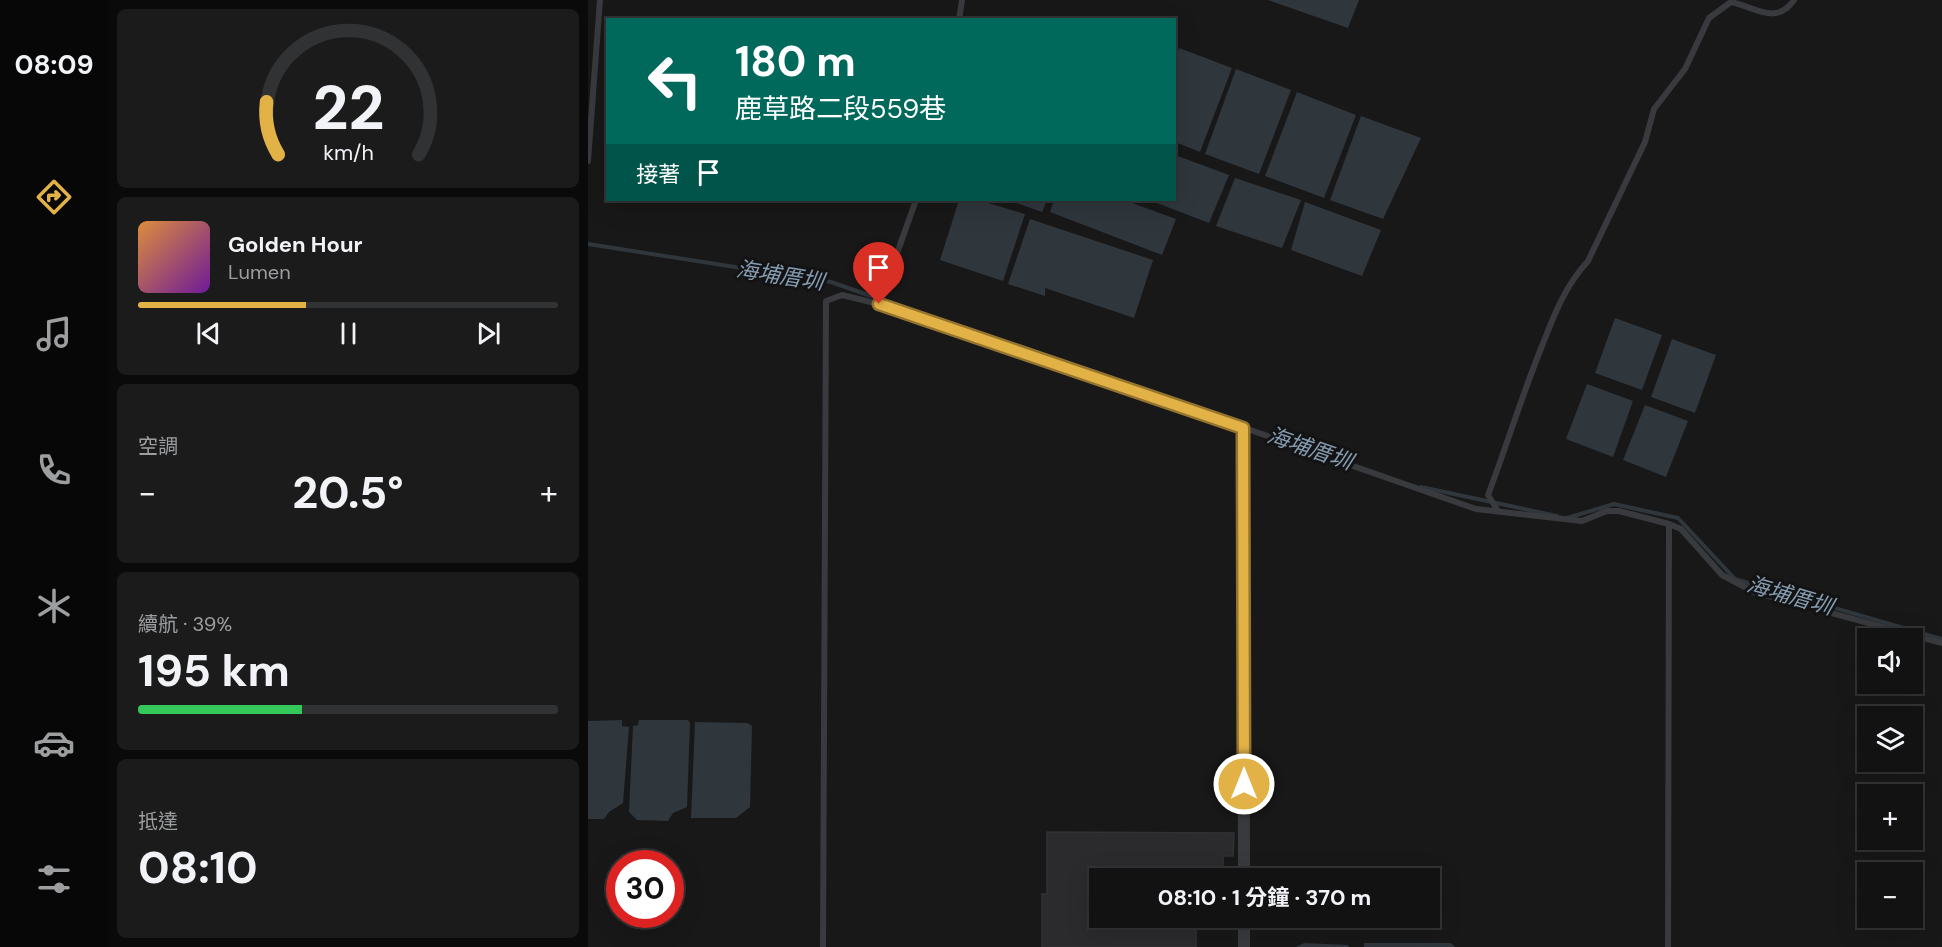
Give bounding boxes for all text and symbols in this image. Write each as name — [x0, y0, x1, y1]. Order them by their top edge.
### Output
text: 180 m — [735, 34, 856, 89]
icon: left — [636, 42, 714, 120]
text: 08:09 — [14, 47, 94, 82]
text: 22 — [312, 67, 384, 148]
text: 鹿草路二段559巷 — [735, 91, 946, 126]
text: km/h — [323, 140, 373, 168]
icon: arrive — [692, 156, 725, 189]
text: 接著 — [636, 160, 680, 189]
icon: directions — [33, 176, 75, 218]
text: Golden Hour — [228, 230, 363, 259]
pin — [853, 242, 904, 304]
icon: arrive — [862, 251, 895, 284]
water label: 海埔厝圳 — [734, 254, 829, 297]
text: Lumen — [228, 259, 291, 285]
icon: music — [33, 313, 75, 355]
icon: previous — [192, 317, 225, 350]
icon: pause — [332, 317, 365, 350]
icon: next — [472, 317, 505, 350]
water label: 海埔厝圳 — [1264, 420, 1359, 477]
text: 空調 — [138, 433, 178, 459]
icon: phone — [33, 449, 75, 491]
text: 20.5° — [292, 463, 404, 522]
text: − — [138, 471, 156, 514]
text: + — [540, 471, 558, 514]
water label: 海埔厝圳 — [1744, 569, 1839, 622]
icon: climate — [33, 585, 75, 627]
text: 續航 · 39% — [138, 611, 232, 637]
map controls — [1857, 628, 1923, 928]
button: sound — [1857, 628, 1923, 694]
text: 195 km — [138, 641, 290, 700]
button: layers — [1857, 706, 1923, 772]
icon: car — [33, 722, 75, 764]
position arrow — [1212, 752, 1276, 816]
button: + — [1857, 784, 1923, 850]
text: 抵達 — [138, 808, 178, 834]
text: 08:10 — [138, 838, 258, 897]
speed limit sign: 30 — [606, 850, 684, 928]
icon: filters — [33, 858, 75, 900]
button: − — [1857, 862, 1923, 928]
text: 08:10 · 1 分鐘 · 370 m — [1158, 883, 1371, 912]

